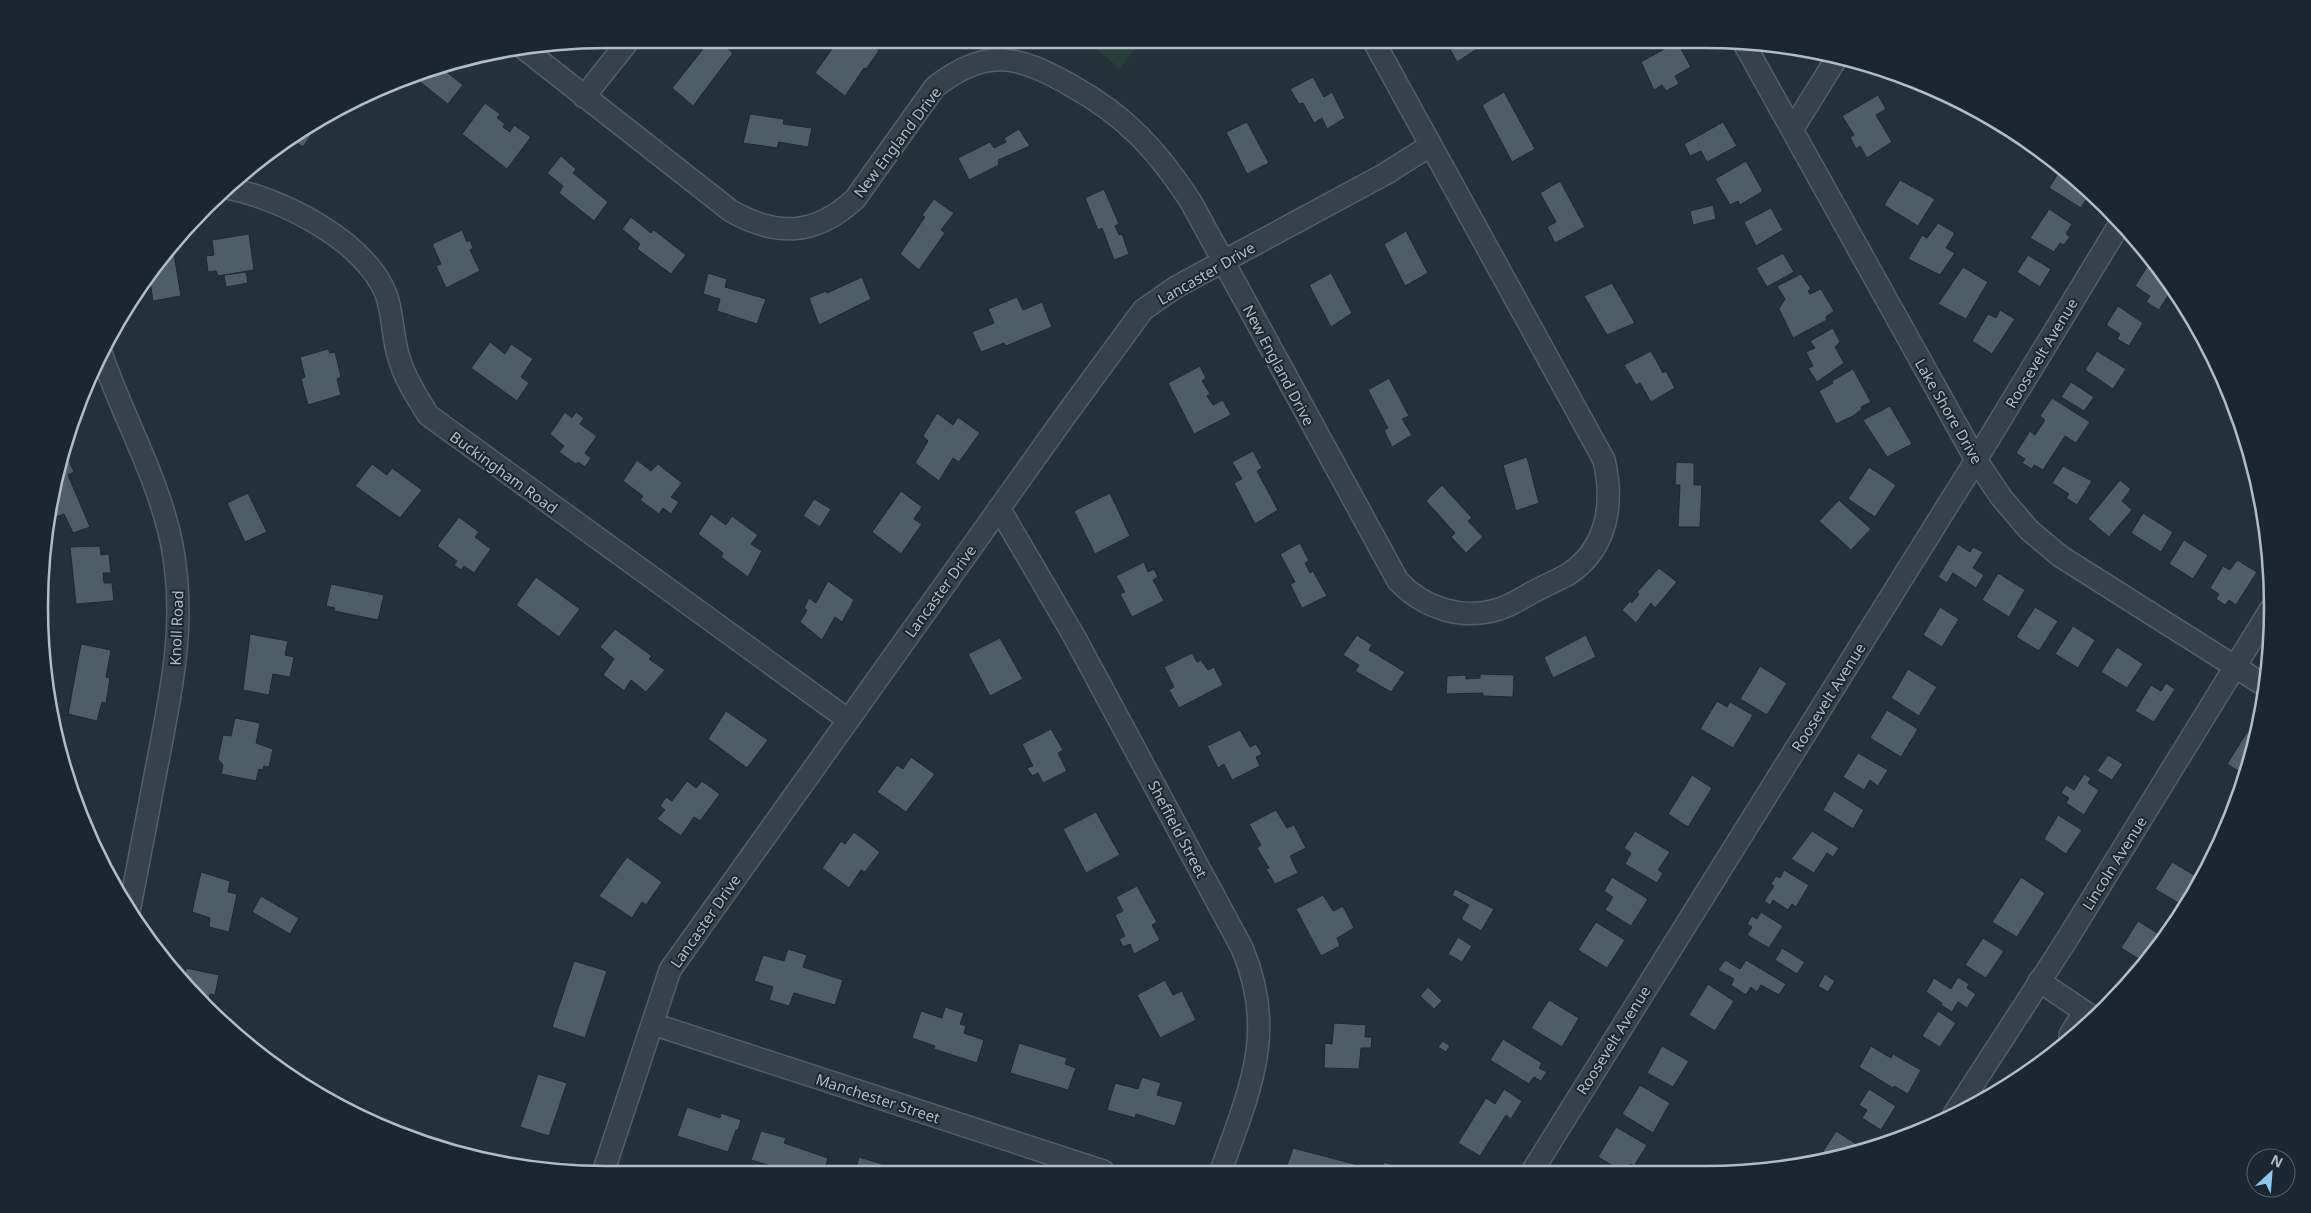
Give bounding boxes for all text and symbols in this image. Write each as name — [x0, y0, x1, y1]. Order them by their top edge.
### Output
street label: New England Drive — [849, 83, 945, 201]
street label: Lancaster Drive — [1154, 237, 1258, 309]
street label: Roosevelt Avenue — [2000, 294, 2082, 412]
street label: New England Drive — [1239, 301, 1319, 429]
street label: Lake Shore Drive — [1911, 355, 1987, 467]
street label: Buckingham Road — [446, 426, 562, 518]
street label: Lancaster Drive — [900, 541, 980, 641]
street label: Knoll Road — [165, 590, 187, 666]
street label: Roosevelt Avenue — [1786, 639, 1870, 755]
street label: Sheffield Street — [1144, 777, 1212, 882]
street label: Lincoln Avenue — [2077, 812, 2151, 914]
street label: Lancaster Drive — [665, 870, 745, 972]
street label: Roosevelt Avenue — [1571, 982, 1655, 1098]
street label: Manchester Street — [813, 1069, 943, 1128]
north arrow — [2246, 1148, 2296, 1198]
text: N — [2268, 1150, 2286, 1172]

